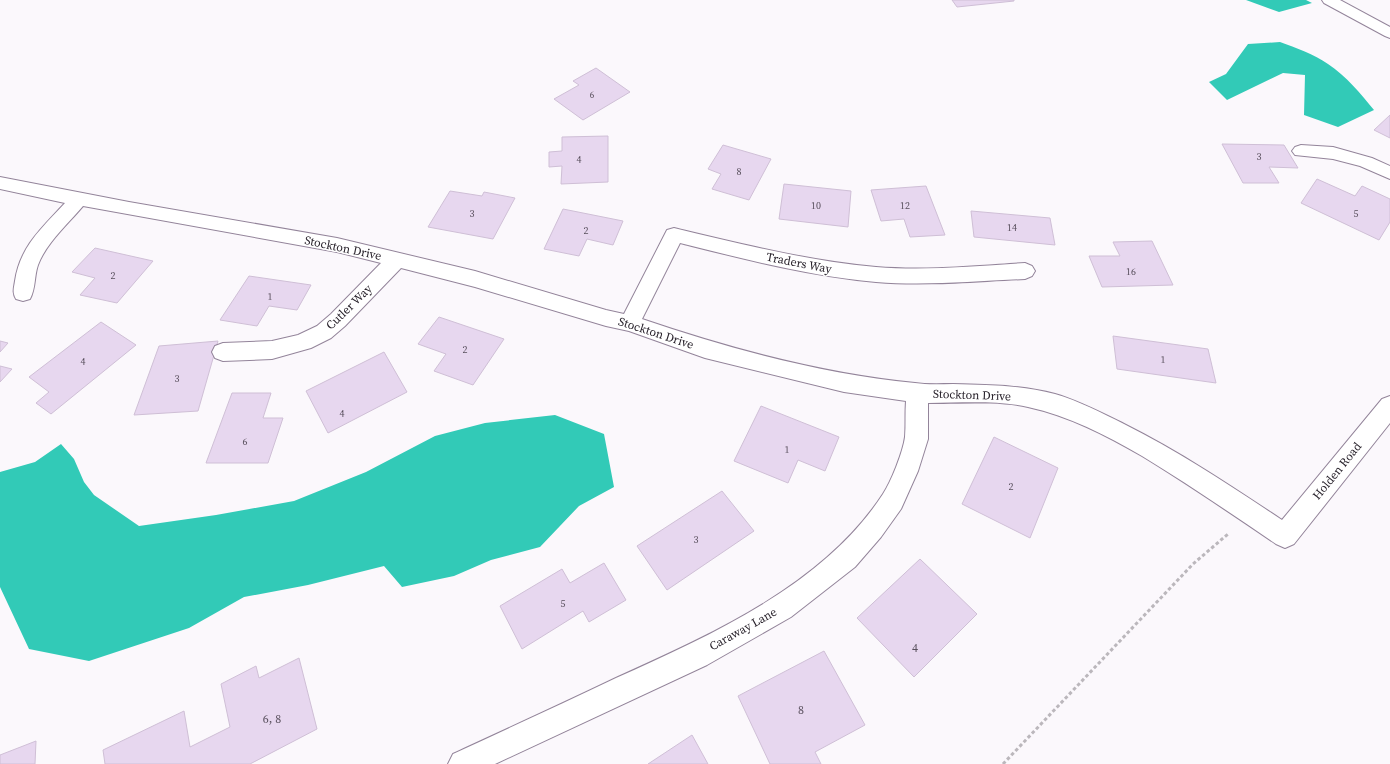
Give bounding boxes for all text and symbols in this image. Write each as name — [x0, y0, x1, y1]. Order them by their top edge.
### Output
house number: 6 — [590, 89, 595, 101]
house number: 3 — [1257, 150, 1262, 163]
house number: 4 — [577, 153, 582, 166]
house number: 8 — [737, 165, 742, 178]
house number: 10 — [811, 199, 821, 212]
house number: 12 — [900, 199, 910, 212]
house number: 3 — [470, 207, 475, 220]
house number: 5 — [1354, 207, 1359, 220]
house number: 14 — [1007, 221, 1017, 234]
house number: 2 — [584, 224, 589, 237]
street label: Stockton Drive — [303, 232, 383, 264]
street label: Traders Way — [765, 249, 834, 277]
house number: 16 — [1126, 265, 1136, 278]
house number: 2 — [111, 269, 116, 282]
street label: Cutler Way — [322, 280, 376, 333]
house number: 1 — [268, 290, 273, 303]
street label: Stockton Drive — [616, 313, 696, 353]
house number: 2 — [463, 343, 468, 356]
house number: 1 — [1161, 353, 1166, 366]
house number: 4 — [81, 355, 86, 368]
house number: 3 — [175, 372, 180, 385]
street label: Stockton Drive — [933, 386, 1011, 404]
house number: 4 — [340, 407, 345, 420]
house number: 6 — [243, 435, 248, 448]
street label: Holden Road — [1309, 439, 1365, 503]
house number: 1 — [785, 443, 790, 456]
house number: 2 — [1009, 480, 1014, 493]
house number: 3 — [694, 533, 699, 546]
house number: 5 — [561, 597, 566, 610]
street label: Caraway Lane — [706, 604, 780, 654]
house number: 4 — [912, 640, 918, 656]
house number: 8 — [798, 702, 804, 718]
house number: 6, 8 — [263, 711, 281, 727]

